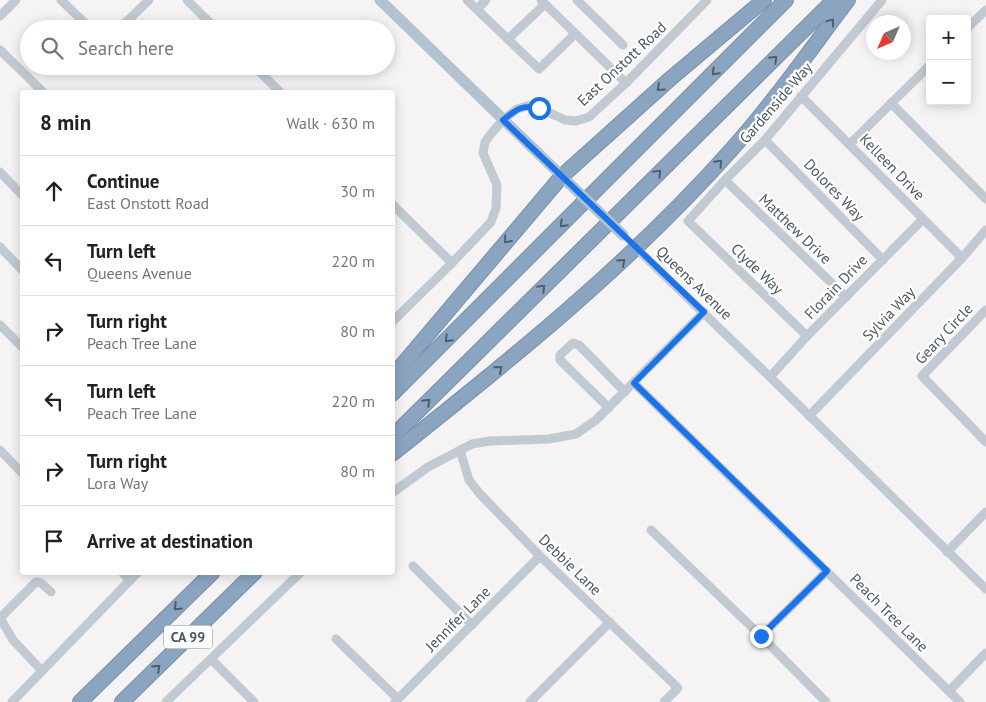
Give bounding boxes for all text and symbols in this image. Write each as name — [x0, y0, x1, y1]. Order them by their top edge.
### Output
north arrow — [866, 15, 911, 60]
map controls — [926, 15, 971, 105]
button: + — [926, 15, 971, 60]
street label: East Onstott Road — [573, 18, 670, 110]
one-way arrow — [826, 19, 834, 28]
search box — [20, 20, 395, 75]
icon: search — [38, 34, 66, 62]
text: Search here — [78, 36, 174, 60]
one-way arrow — [768, 56, 777, 65]
street label: Gardenside Way — [735, 58, 816, 147]
button: − — [926, 60, 971, 105]
one-way arrow — [711, 66, 720, 75]
one-way arrow — [657, 82, 666, 91]
route start — [528, 97, 551, 120]
text: 8 min — [40, 109, 91, 136]
text: Walk · 630 m — [286, 113, 375, 133]
street label: Kelleen Drive — [856, 129, 929, 204]
street label: Dolores Way — [800, 155, 869, 225]
one-way arrow — [713, 159, 722, 168]
text: Continue — [87, 169, 159, 193]
one-way arrow — [652, 170, 661, 179]
icon: ahead — [40, 177, 68, 205]
text: 30 m — [340, 181, 375, 201]
street label: Matthew Drive — [755, 189, 836, 268]
text: East Onstott Road — [87, 193, 209, 213]
one-way arrow — [560, 219, 569, 228]
one-way arrow — [504, 234, 513, 243]
text: Turn left — [87, 239, 156, 263]
street label: Clyde Way — [727, 239, 788, 298]
street label: Queens Avenue — [652, 242, 736, 324]
icon: left — [40, 247, 68, 275]
street label: Florain Drive — [800, 250, 871, 323]
text: 220 m — [332, 251, 375, 271]
one-way arrow — [616, 259, 625, 268]
text: Queens Avenue — [87, 263, 192, 283]
street label: Sylvia Way — [858, 283, 919, 345]
one-way arrow — [537, 285, 546, 294]
street label: Geary Circle — [911, 299, 977, 368]
text: Turn right — [87, 309, 167, 333]
icon: right — [40, 317, 68, 345]
text: 80 m — [340, 321, 375, 341]
text: Peach Tree Lane — [87, 333, 197, 353]
one-way arrow — [444, 333, 453, 342]
one-way arrow — [493, 366, 502, 375]
text: Turn left — [87, 379, 156, 403]
icon: left — [40, 387, 68, 415]
text: 220 m — [332, 391, 375, 411]
one-way arrow — [421, 399, 430, 408]
text: Peach Tree Lane — [87, 403, 197, 423]
text: Turn right — [87, 449, 167, 473]
icon: right — [40, 457, 68, 485]
text: 80 m — [340, 461, 375, 481]
text: Lora Way — [87, 473, 148, 493]
icon: arrive — [40, 527, 68, 555]
text: Arrive at destination — [87, 529, 253, 553]
street label: Debbie Lane — [535, 530, 606, 599]
street label: Peach Tree Lane — [846, 569, 933, 656]
street label: Jennifer Lane — [420, 582, 494, 656]
one-way arrow — [174, 601, 183, 610]
route end — [750, 625, 773, 648]
road number: CA 99 — [164, 626, 212, 649]
one-way arrow — [151, 665, 160, 674]

